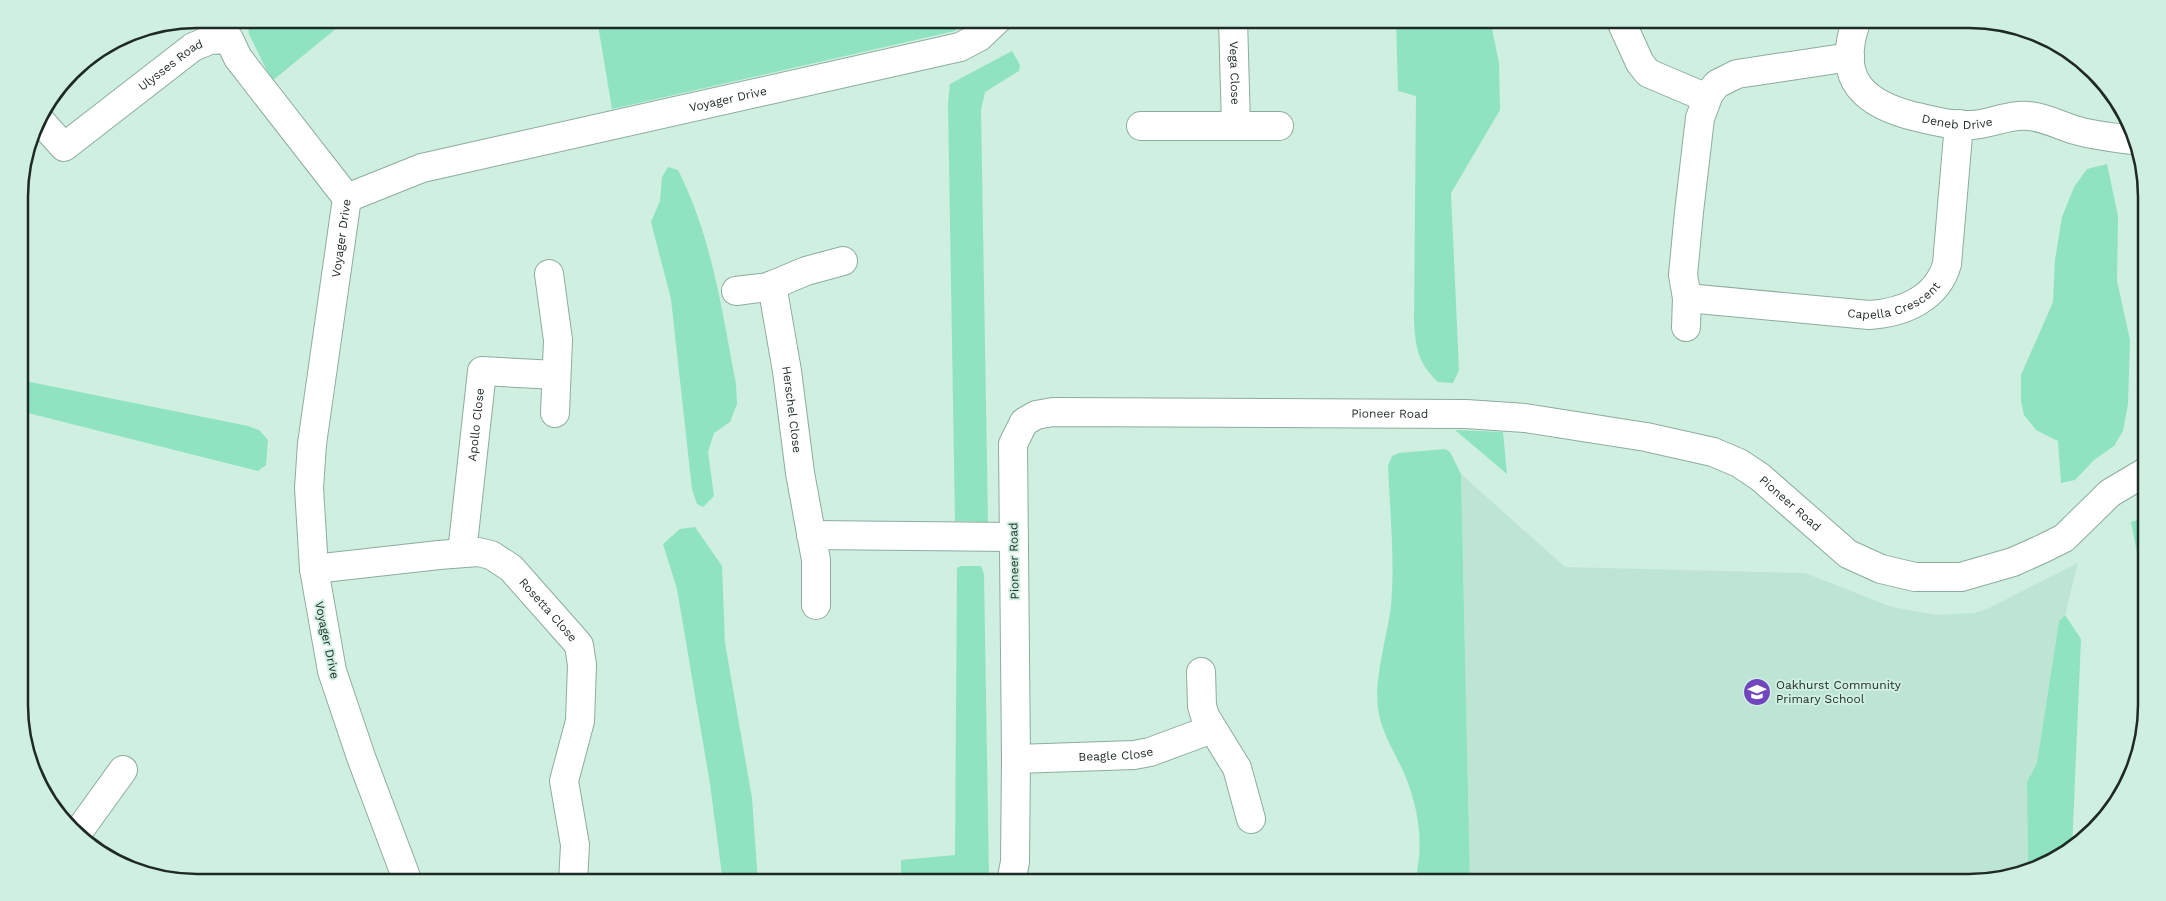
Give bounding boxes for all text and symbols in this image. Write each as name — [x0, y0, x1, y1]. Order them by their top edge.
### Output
street label: Ulysses Road — [136, 37, 205, 94]
street label: Vega Close — [1227, 41, 1242, 105]
street label: Voyager Drive — [688, 84, 768, 115]
street label: Deneb Drive — [1920, 111, 1994, 132]
street label: Voyager Drive — [329, 198, 354, 278]
street label: Capella Crescent — [1847, 279, 1943, 322]
street label: Herschel Close — [779, 365, 804, 454]
street label: Apollo Close — [465, 387, 487, 462]
street label: Pioneer Road — [1351, 406, 1428, 421]
street label: Pioneer Road — [1757, 473, 1824, 534]
street label: Pioneer Road — [1006, 522, 1022, 600]
street label: Rosetta Close — [516, 575, 580, 645]
street label: Voyager Drive — [312, 600, 342, 680]
school or university icon: Oakhurst Community Primary School — [1742, 677, 1772, 707]
place label: Oakhurst Community Primary School — [1776, 678, 1902, 706]
street label: Beagle Close — [1078, 745, 1154, 764]

